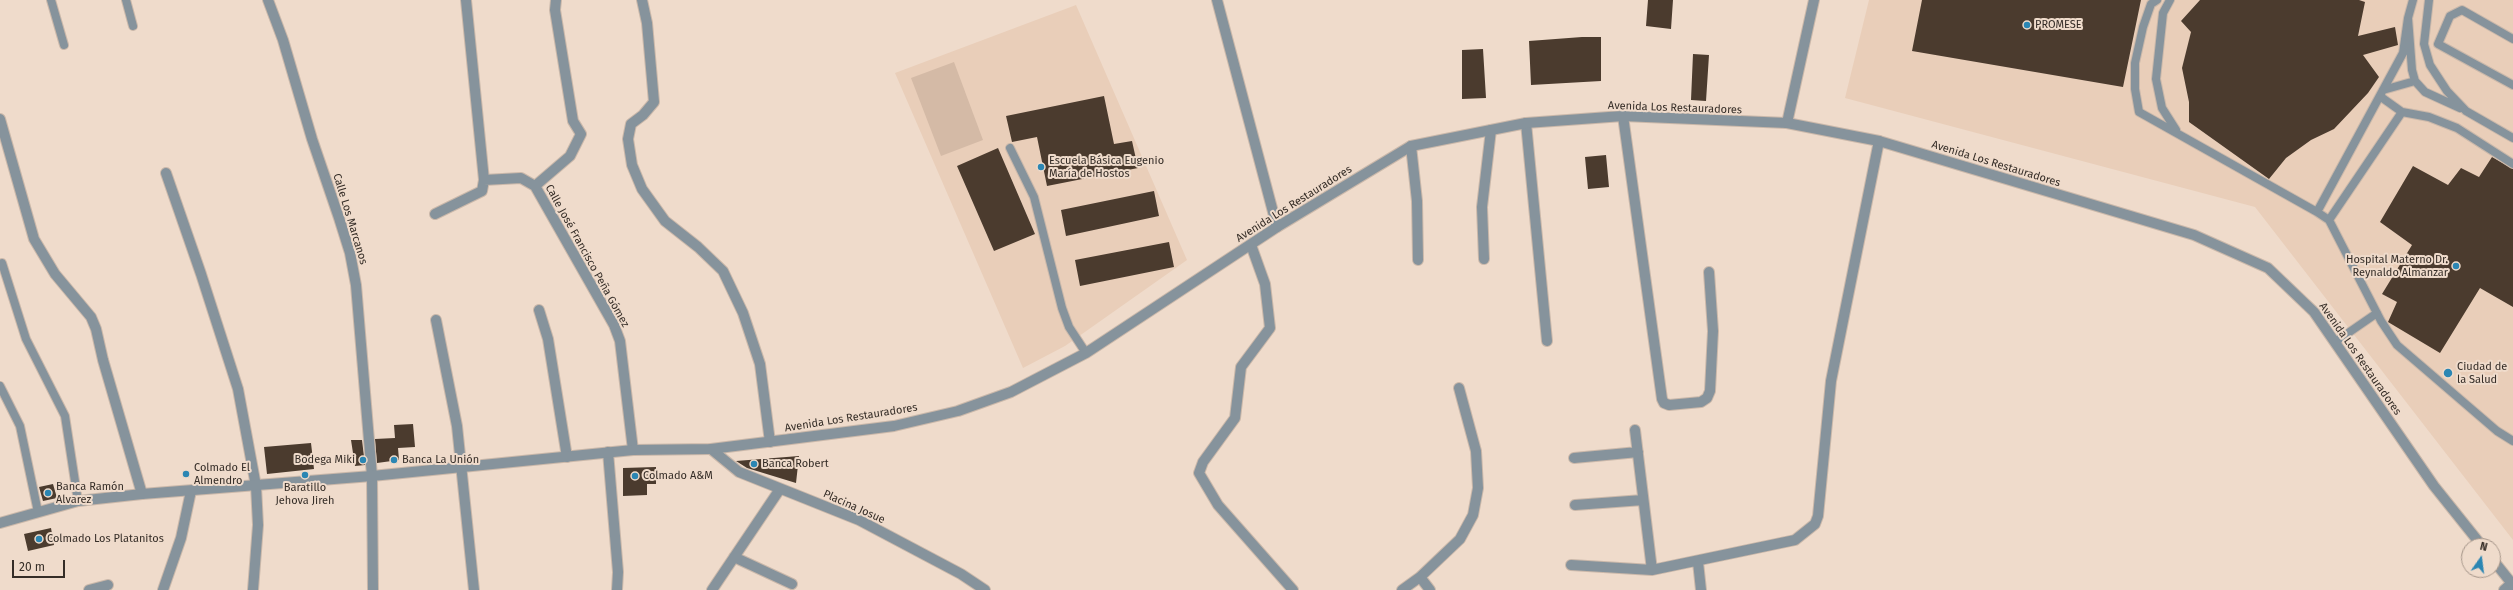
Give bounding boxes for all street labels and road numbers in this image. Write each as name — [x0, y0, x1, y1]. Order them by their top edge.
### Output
street label: Avenida Los Restauradores — [1608, 99, 1742, 117]
street label: Avenida Los Restauradores — [1930, 138, 2062, 190]
street label: Avenida Los Restauradores — [1234, 163, 1354, 245]
street label: Calle Los Marcanos — [330, 172, 370, 266]
street label: Calle José Francisco Peña Gómez — [542, 182, 632, 330]
street label: Avenida Los Restauradores — [2316, 300, 2404, 418]
street label: Avenida Los Restauradores — [784, 401, 918, 435]
street label: Placina Josue — [821, 487, 887, 527]

